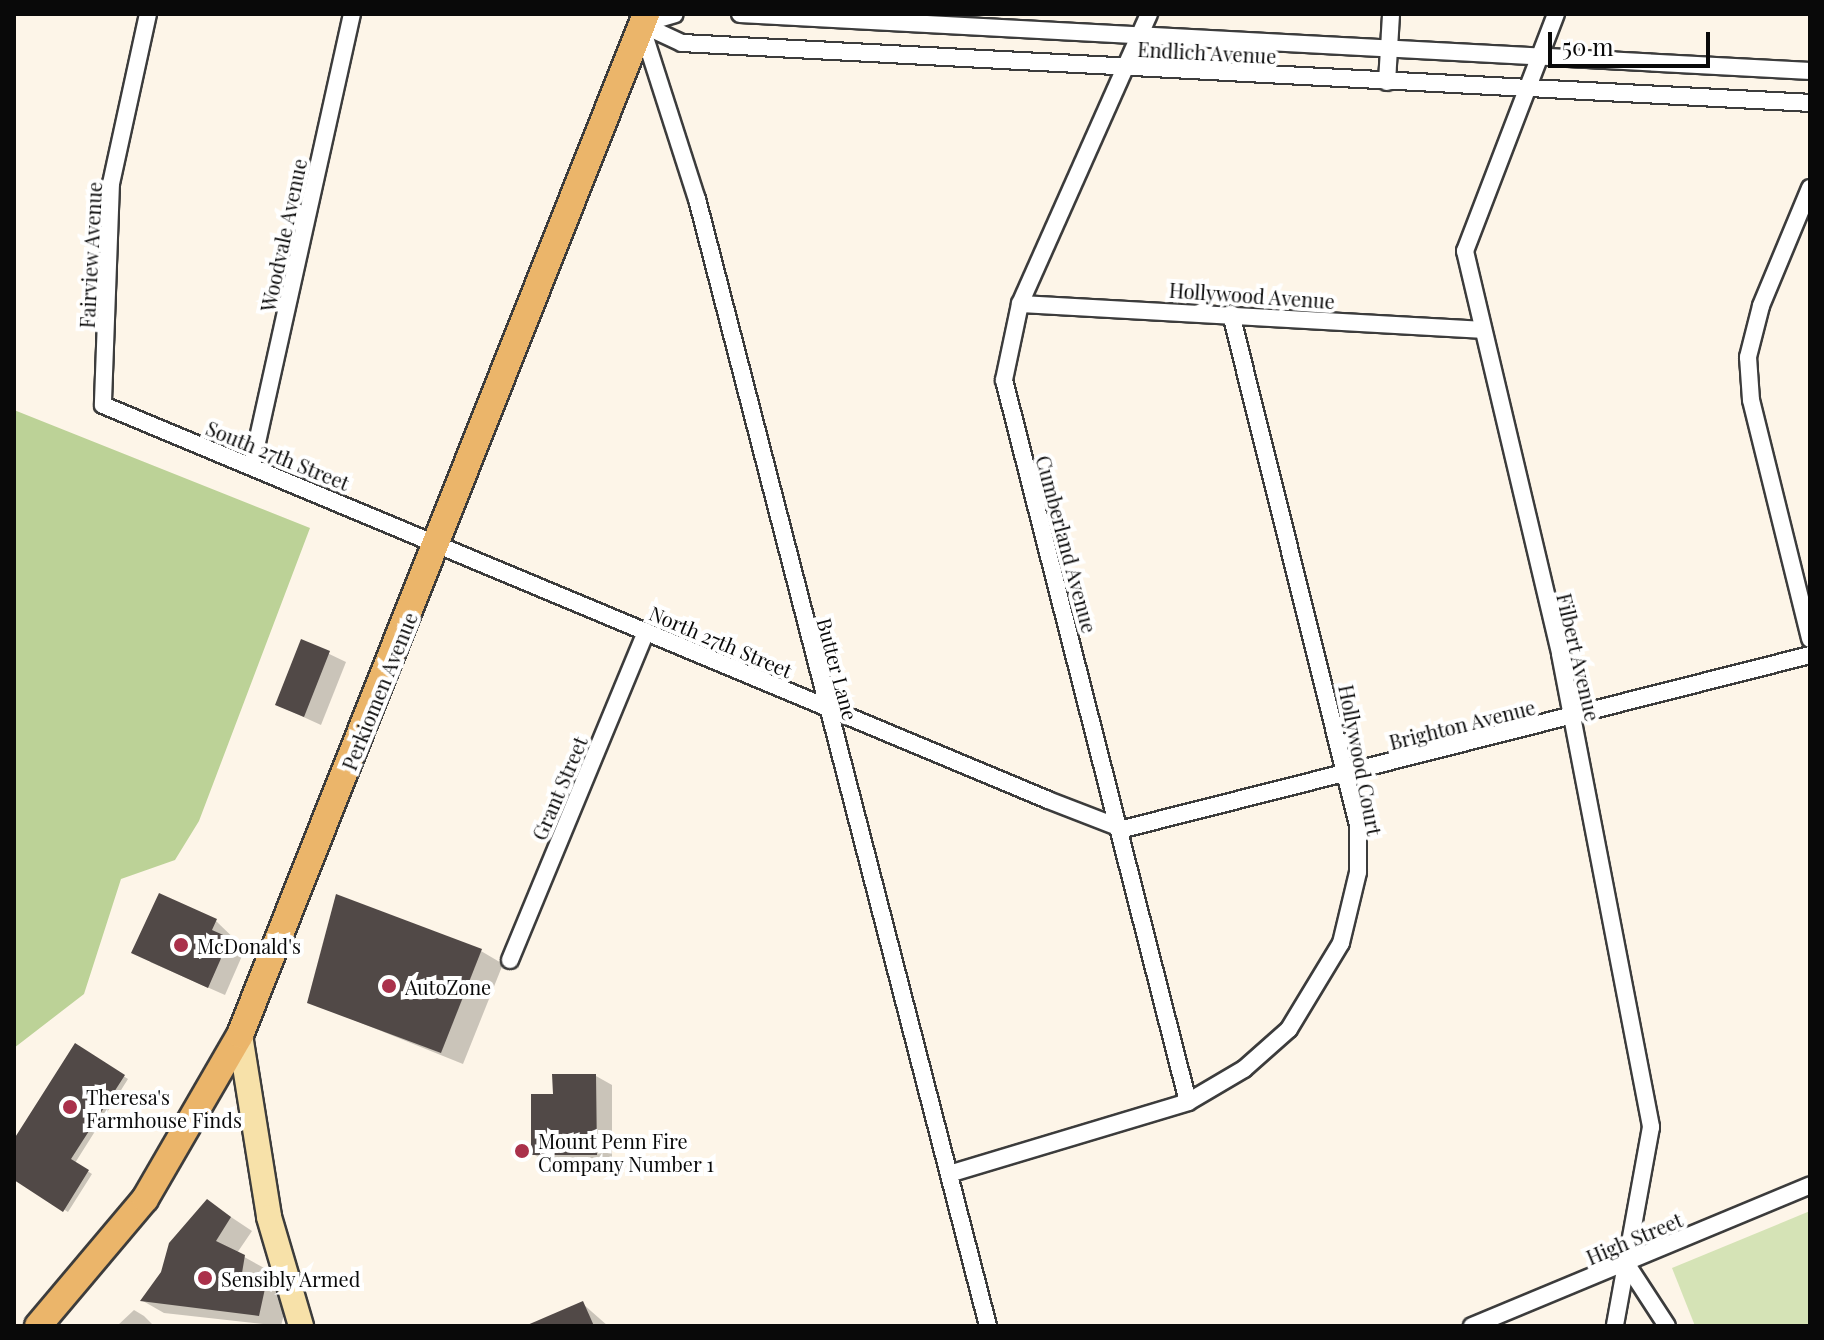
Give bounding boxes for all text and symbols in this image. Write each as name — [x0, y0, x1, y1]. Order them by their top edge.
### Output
scale bar — [1552, 16, 1714, 66]
text: 50 m — [1562, 30, 1614, 62]
street label: Endlich Avenue — [1137, 36, 1277, 68]
street label: Woodvale Avenue — [255, 156, 311, 314]
street label: Fairview Avenue — [74, 181, 106, 329]
street label: Hollywood Avenue — [1168, 277, 1336, 313]
street label: South 27th Street — [203, 415, 353, 495]
street label: Cumberland Avenue — [1032, 452, 1102, 636]
street label: Filbert Avenue — [1553, 590, 1605, 724]
street label: North 27th Street — [646, 600, 796, 682]
street label: Perkiomen Avenue — [336, 608, 422, 774]
street label: Butter Lane — [813, 615, 863, 723]
street label: Hollywood Court — [1335, 683, 1387, 837]
street label: Brighton Avenue — [1386, 694, 1538, 754]
street label: Grant Street — [526, 732, 592, 844]
place label: McDonald's — [197, 933, 301, 957]
marker: McDonald's — [172, 936, 190, 954]
place label: AutoZone — [405, 974, 491, 998]
marker: AutoZone — [380, 977, 398, 995]
place label: Theresa's Farmhouse Finds — [86, 1084, 242, 1131]
marker: Theresa's Farmhouse Finds — [61, 1098, 79, 1116]
place label: Mount Penn Fire Company Number 1 — [538, 1128, 715, 1175]
marker: Mount Penn Fire Company Number 1 — [513, 1142, 531, 1160]
street label: High Street — [1582, 1207, 1686, 1269]
place label: Sensibly Armed — [221, 1266, 361, 1290]
marker: Sensibly Armed — [196, 1269, 214, 1287]

